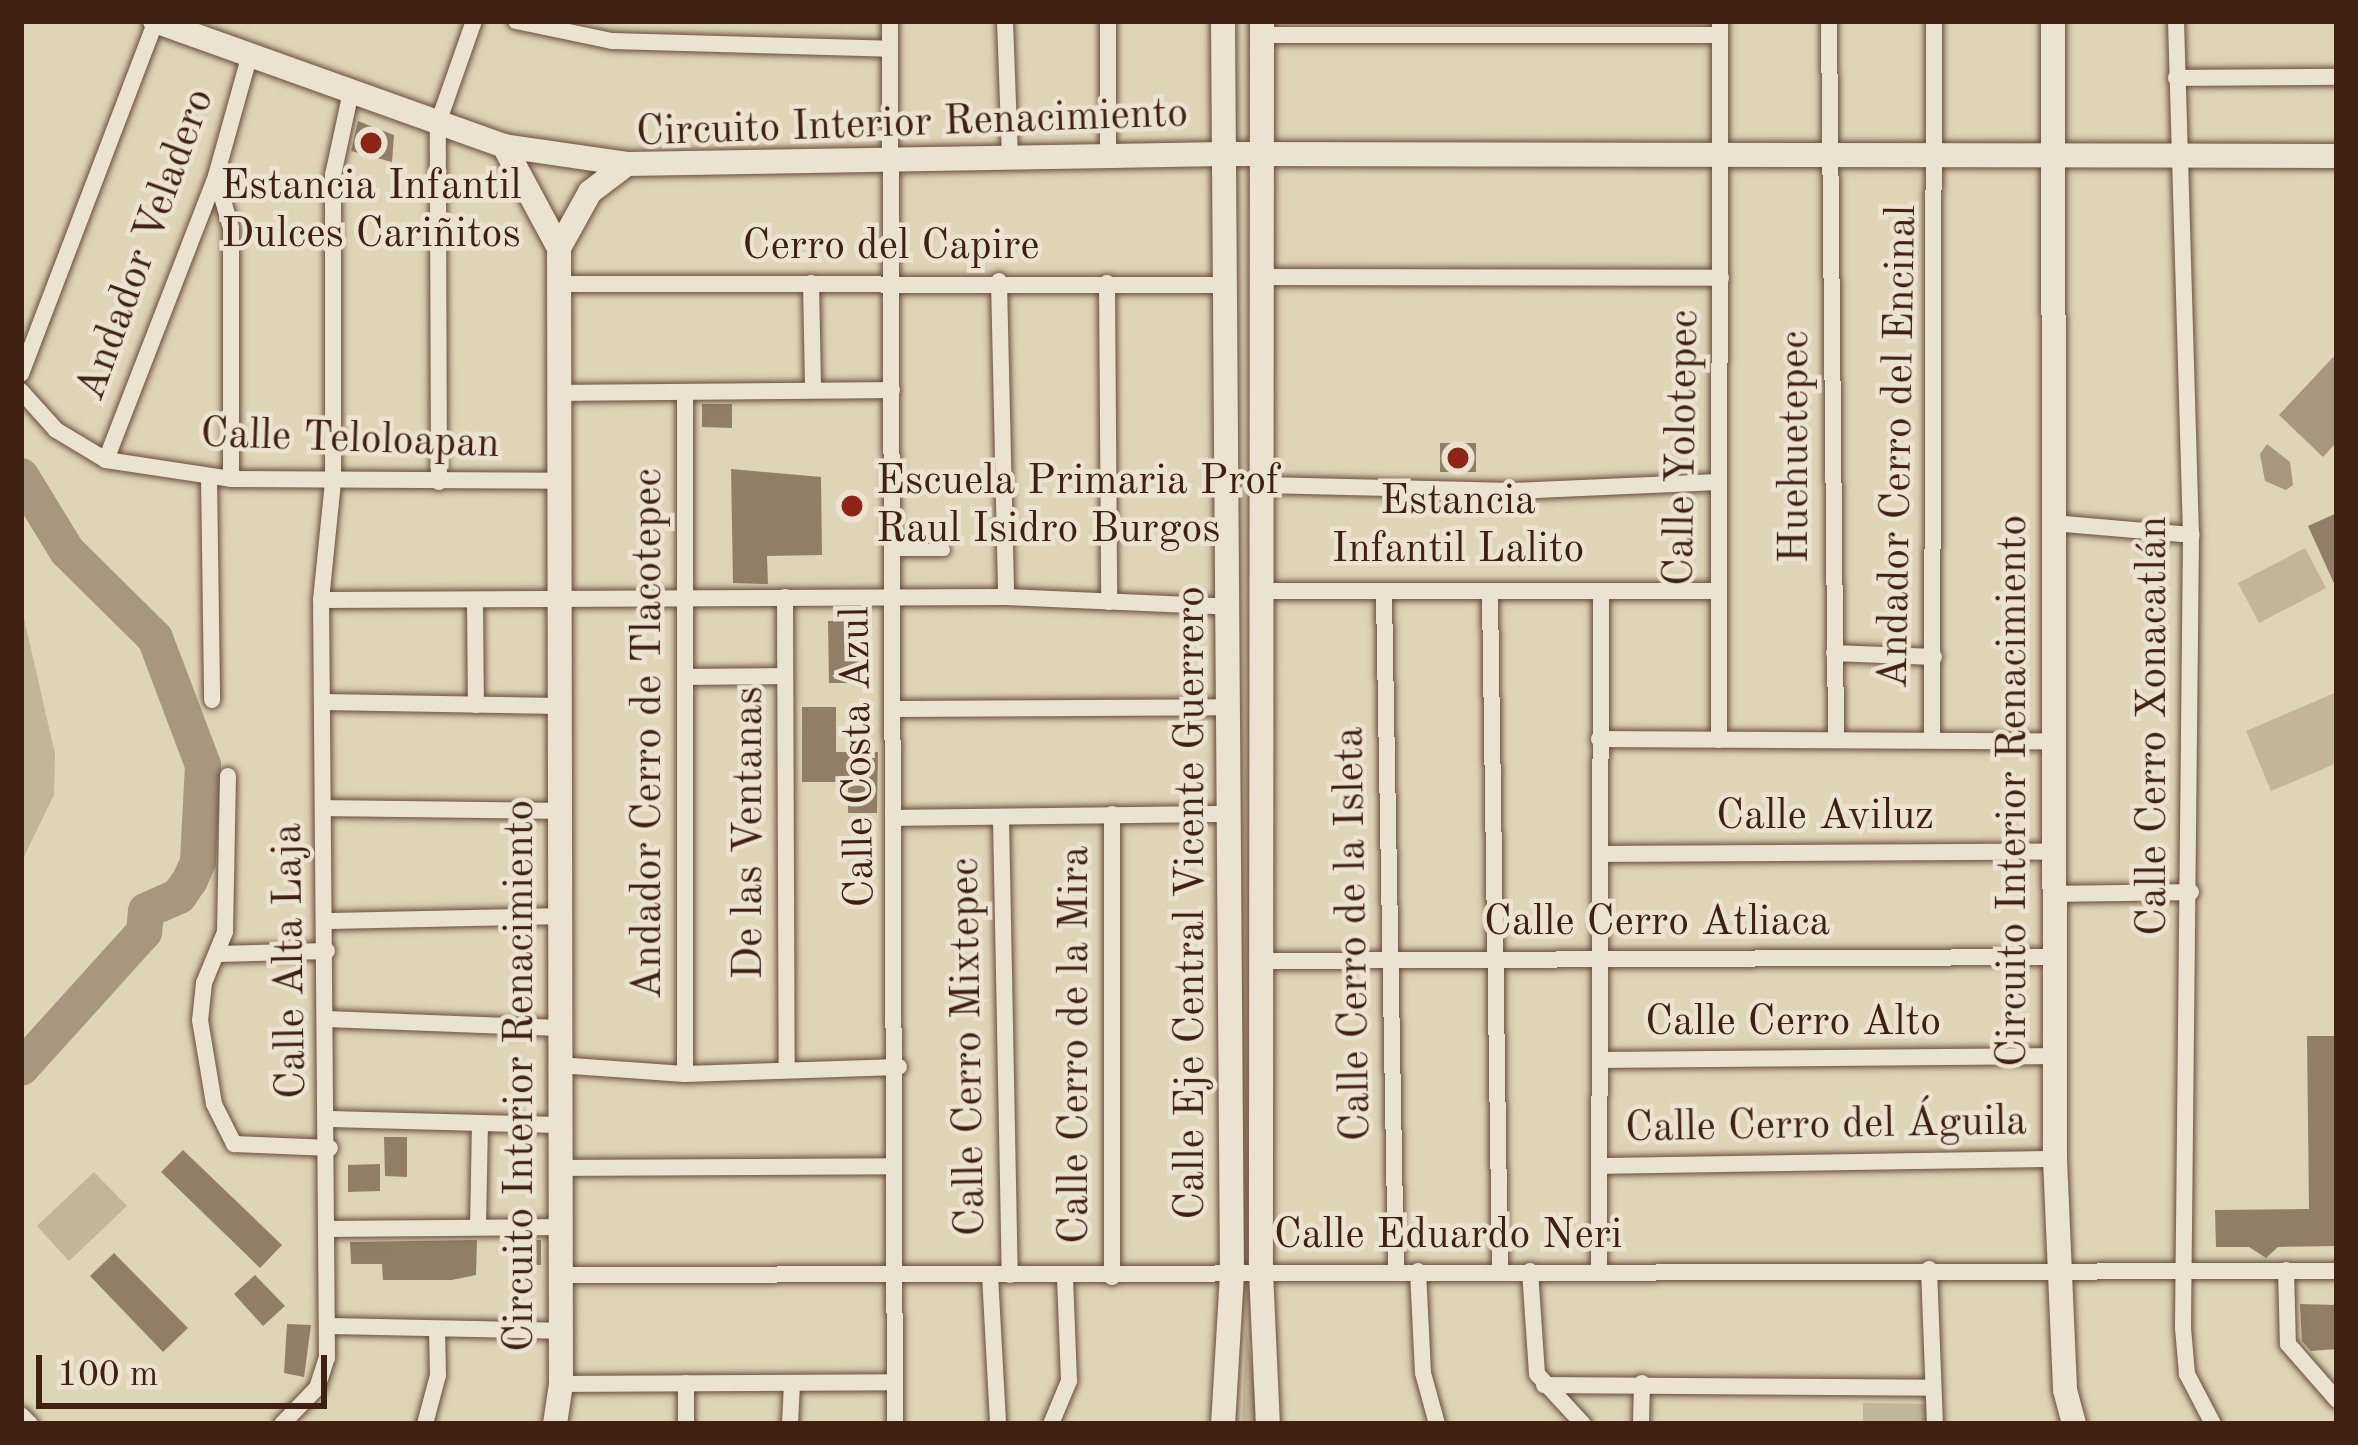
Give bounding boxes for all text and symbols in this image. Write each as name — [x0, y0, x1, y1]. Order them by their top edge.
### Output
street label: Andador Veladero — [66, 82, 226, 408]
street label: Circuito Interior Renacimiento — [635, 89, 1189, 159]
marker: Estancia Infantil Dulces Cariñitos — [358, 130, 384, 156]
place label: Estancia Infantil Dulces Cariñitos — [220, 162, 522, 260]
street label: Andador Cerro del Encinal — [1870, 205, 1928, 689]
street label: Cerro del Capire — [742, 222, 1040, 272]
street label: Calle Yolotepec — [1655, 309, 1711, 587]
street label: Huehuetepec — [1771, 331, 1821, 563]
street label: Calle Teloloapan — [200, 410, 500, 470]
marker: Estancia Infantil Lalito — [1445, 445, 1471, 471]
place label: Escuela Primaria Prof Raul Isidro Burgos — [876, 457, 1280, 556]
street label: Andador Cerro de Tlacotepec — [624, 468, 674, 1000]
place label: Estancia Infantil Lalito — [1332, 477, 1584, 576]
marker: Escuela Primaria Prof Raul Isidro Burgos — [839, 493, 865, 519]
street label: Circuito Interior Renacimiento — [1989, 515, 2039, 1067]
street label: Calle Cerro Xonacatlán — [2129, 516, 2179, 936]
street label: Calle Eje Central Vicente Guerrero — [1167, 586, 1217, 1220]
street label: Calle Costa Azul — [831, 606, 887, 908]
street label: De las Ventanas — [725, 686, 775, 980]
street label: Calle Cerro de la Isleta — [1325, 726, 1383, 1142]
street label: Calle Aviluz — [1716, 792, 1934, 842]
street label: Circuito Interior Renacimiento — [496, 800, 546, 1352]
street label: Calle Alta Laja — [263, 822, 319, 1100]
street label: Calle Cerro de la Mira — [1051, 846, 1101, 1244]
street label: Calle Cerro Mixtepec — [940, 857, 998, 1237]
street label: Calle Cerro Atliaca — [1484, 898, 1830, 948]
street label: Calle Cerro Alto — [1645, 998, 1941, 1048]
street label: Calle Cerro del Águila — [1625, 1097, 2027, 1155]
street label: Calle Eduardo Neri — [1274, 1211, 1622, 1261]
scale bar — [42, 1331, 333, 1405]
text: 100 m — [57, 1358, 158, 1394]

